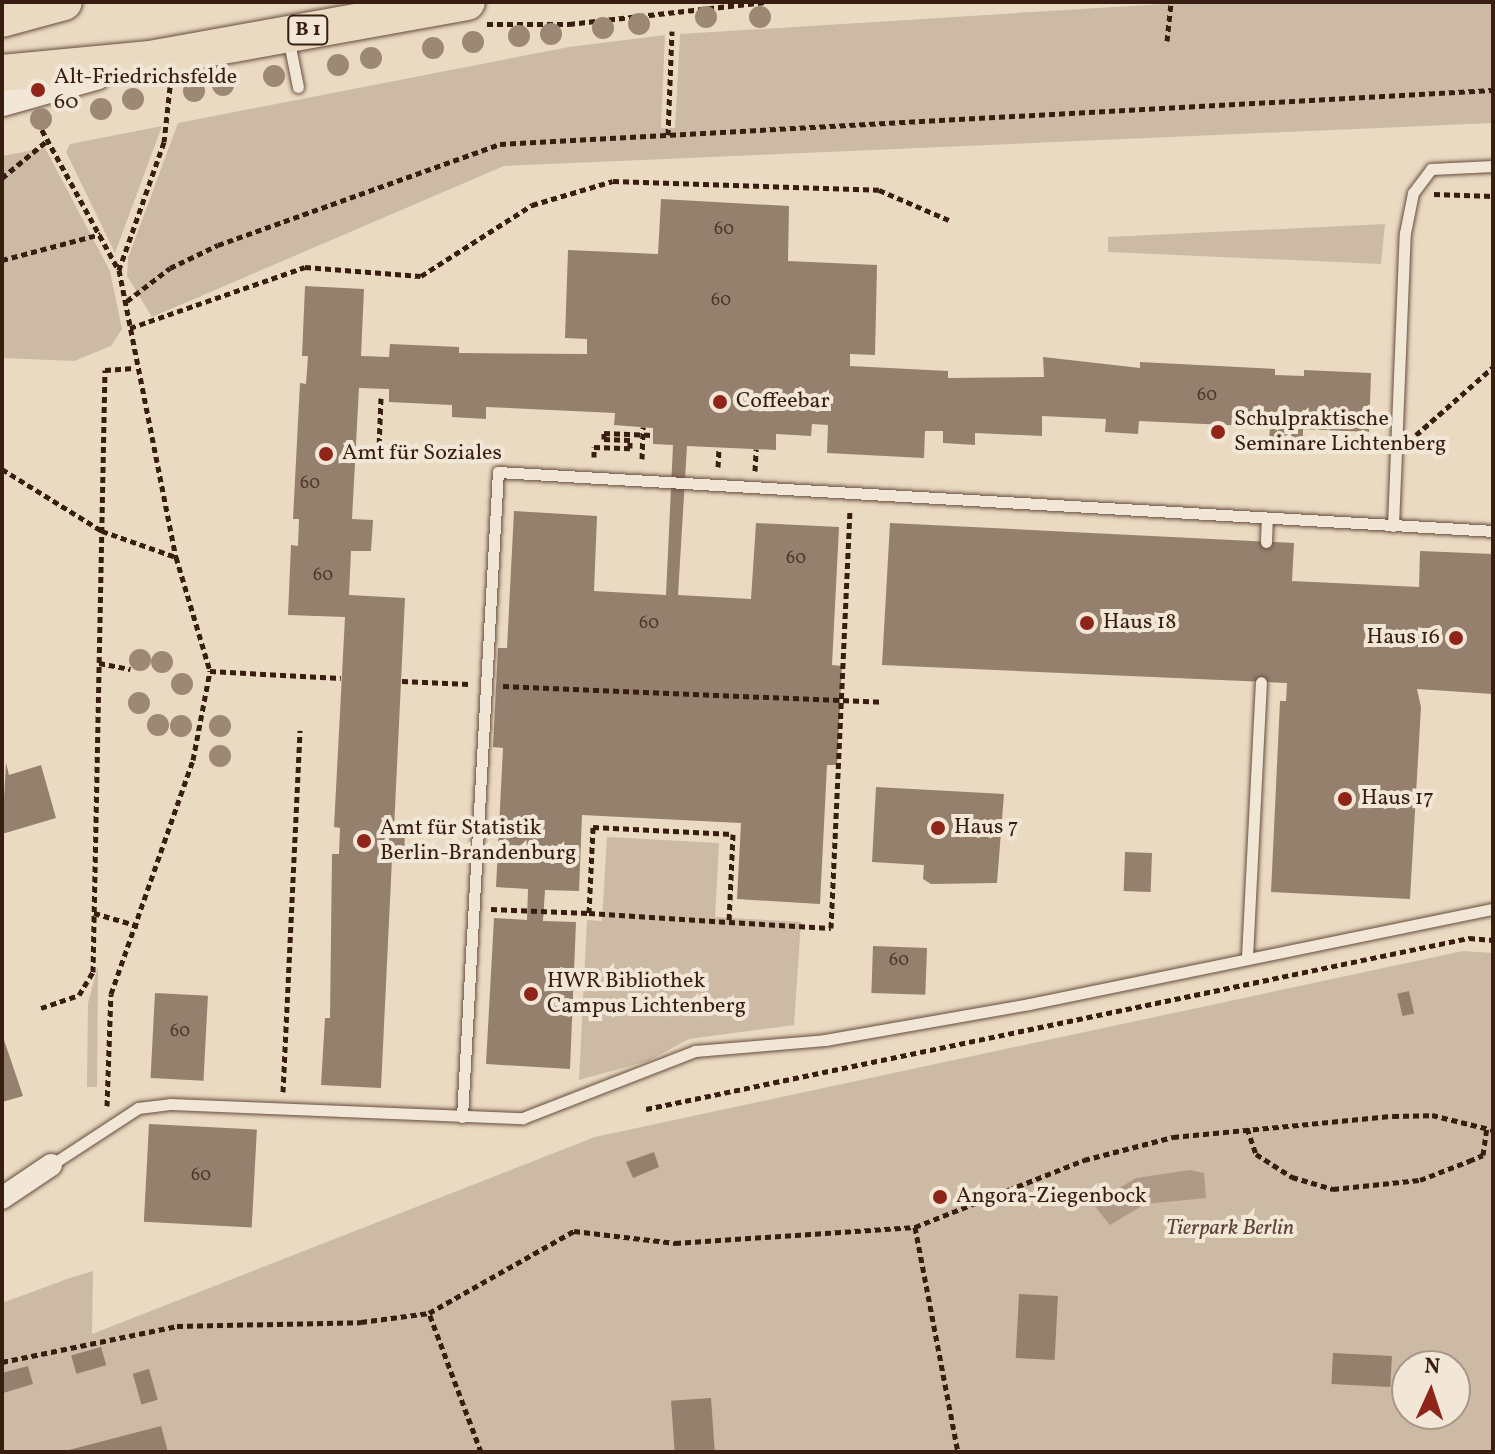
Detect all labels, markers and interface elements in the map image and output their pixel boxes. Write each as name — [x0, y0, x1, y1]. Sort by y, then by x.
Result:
road number: B 1 — [286, 14, 330, 46]
place label: Alt-Friedrichsfelde 60 — [54, 64, 237, 116]
marker: Alt-Friedrichsfelde 60 — [29, 81, 47, 99]
house number: 60 — [714, 219, 734, 241]
house number: 60 — [711, 290, 731, 312]
house number: 60 — [1197, 385, 1217, 407]
place label: Coffeebar — [736, 389, 830, 415]
marker: Coffeebar — [711, 393, 729, 411]
place label: Schulpraktische Seminare Lichtenberg — [1234, 406, 1446, 458]
marker: Schulpraktische Seminare Lichtenberg — [1209, 423, 1227, 441]
place label: Amt für Soziales — [342, 441, 502, 467]
marker: Amt für Soziales — [317, 445, 335, 463]
house number: 60 — [300, 473, 320, 495]
house number: 60 — [786, 548, 806, 570]
house number: 60 — [313, 565, 333, 587]
place label: Haus 18 — [1103, 610, 1176, 636]
house number: 60 — [639, 613, 659, 635]
marker: Haus 18 — [1078, 614, 1096, 632]
place label: Haus 16 — [1367, 625, 1440, 651]
marker: Haus 16 — [1447, 629, 1465, 647]
place label: Haus 17 — [1361, 786, 1434, 812]
marker: Haus 17 — [1336, 790, 1354, 808]
place label: Amt für Statistik Berlin-Brandenburg — [380, 815, 576, 866]
place label: Haus 7 — [954, 815, 1018, 841]
marker: Haus 7 — [929, 819, 947, 837]
marker: Amt für Statistik Berlin-Brandenburg — [355, 832, 373, 850]
house number: 60 — [889, 950, 909, 972]
place label: HWR Bibliothek Campus Lichtenberg — [547, 968, 746, 1020]
marker: HWR Bibliothek Campus Lichtenberg — [522, 985, 540, 1003]
house number: 60 — [170, 1021, 190, 1043]
house number: 60 — [191, 1165, 211, 1187]
place label: Angora-Ziegenbock — [956, 1184, 1147, 1210]
marker: Angora-Ziegenbock — [931, 1188, 949, 1206]
park label: Tierpark Berlin — [1166, 1216, 1294, 1242]
north arrow — [1391, 1350, 1471, 1430]
text: N — [1423, 1352, 1441, 1383]

